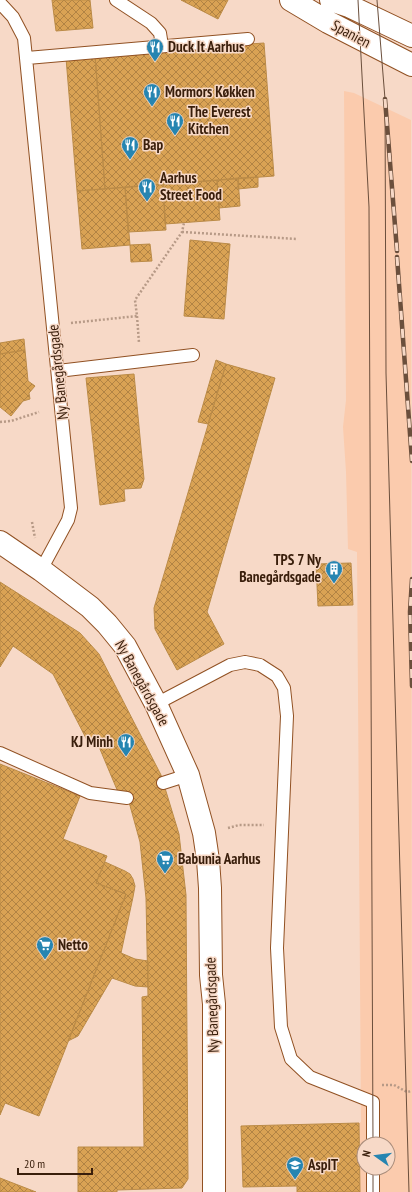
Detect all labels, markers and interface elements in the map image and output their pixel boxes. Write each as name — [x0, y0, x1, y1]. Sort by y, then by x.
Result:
street label: Spanien — [328, 15, 374, 52]
restaurant icon: Duck It Aarhus — [145, 37, 165, 62]
place label: Duck It Aarhus — [168, 37, 244, 56]
restaurant icon: Mormors Køkken — [142, 82, 162, 107]
place label: Mormors Køkken — [165, 82, 255, 101]
place label: The Everest Kitchen — [188, 102, 251, 138]
restaurant icon: The Everest Kitchen — [165, 111, 185, 136]
restaurant icon: Bap — [120, 135, 140, 160]
place label: Bap — [143, 135, 164, 154]
place label: Aarhus Street Food — [159, 168, 222, 204]
restaurant icon: Aarhus Street Food — [137, 177, 157, 202]
street label: Ny Banegårdsgade — [43, 324, 72, 421]
place label: TPS 7 Ny Banegårdsgade — [239, 550, 322, 586]
building icon: TPS 7 Ny Banegårdsgade — [324, 559, 344, 584]
street label: Ny Banegårdsgade — [111, 636, 174, 729]
place label: KJ Minh — [71, 732, 113, 751]
restaurant icon: KJ Minh — [116, 732, 136, 757]
supermarket icon: Babunia Aarhus — [155, 849, 175, 874]
place label: Babunia Aarhus — [178, 849, 261, 868]
supermarket icon: Netto — [35, 935, 55, 960]
place label: Netto — [58, 935, 88, 954]
street label: Ny Banegårdsgade — [200, 957, 223, 1053]
north arrow — [356, 1136, 396, 1176]
text: N — [359, 1149, 374, 1158]
scale bar — [18, 1150, 92, 1176]
school or university icon: AspIT — [285, 1155, 305, 1180]
place label: AspIT — [307, 1155, 338, 1174]
text: 20 m — [24, 1156, 45, 1171]

